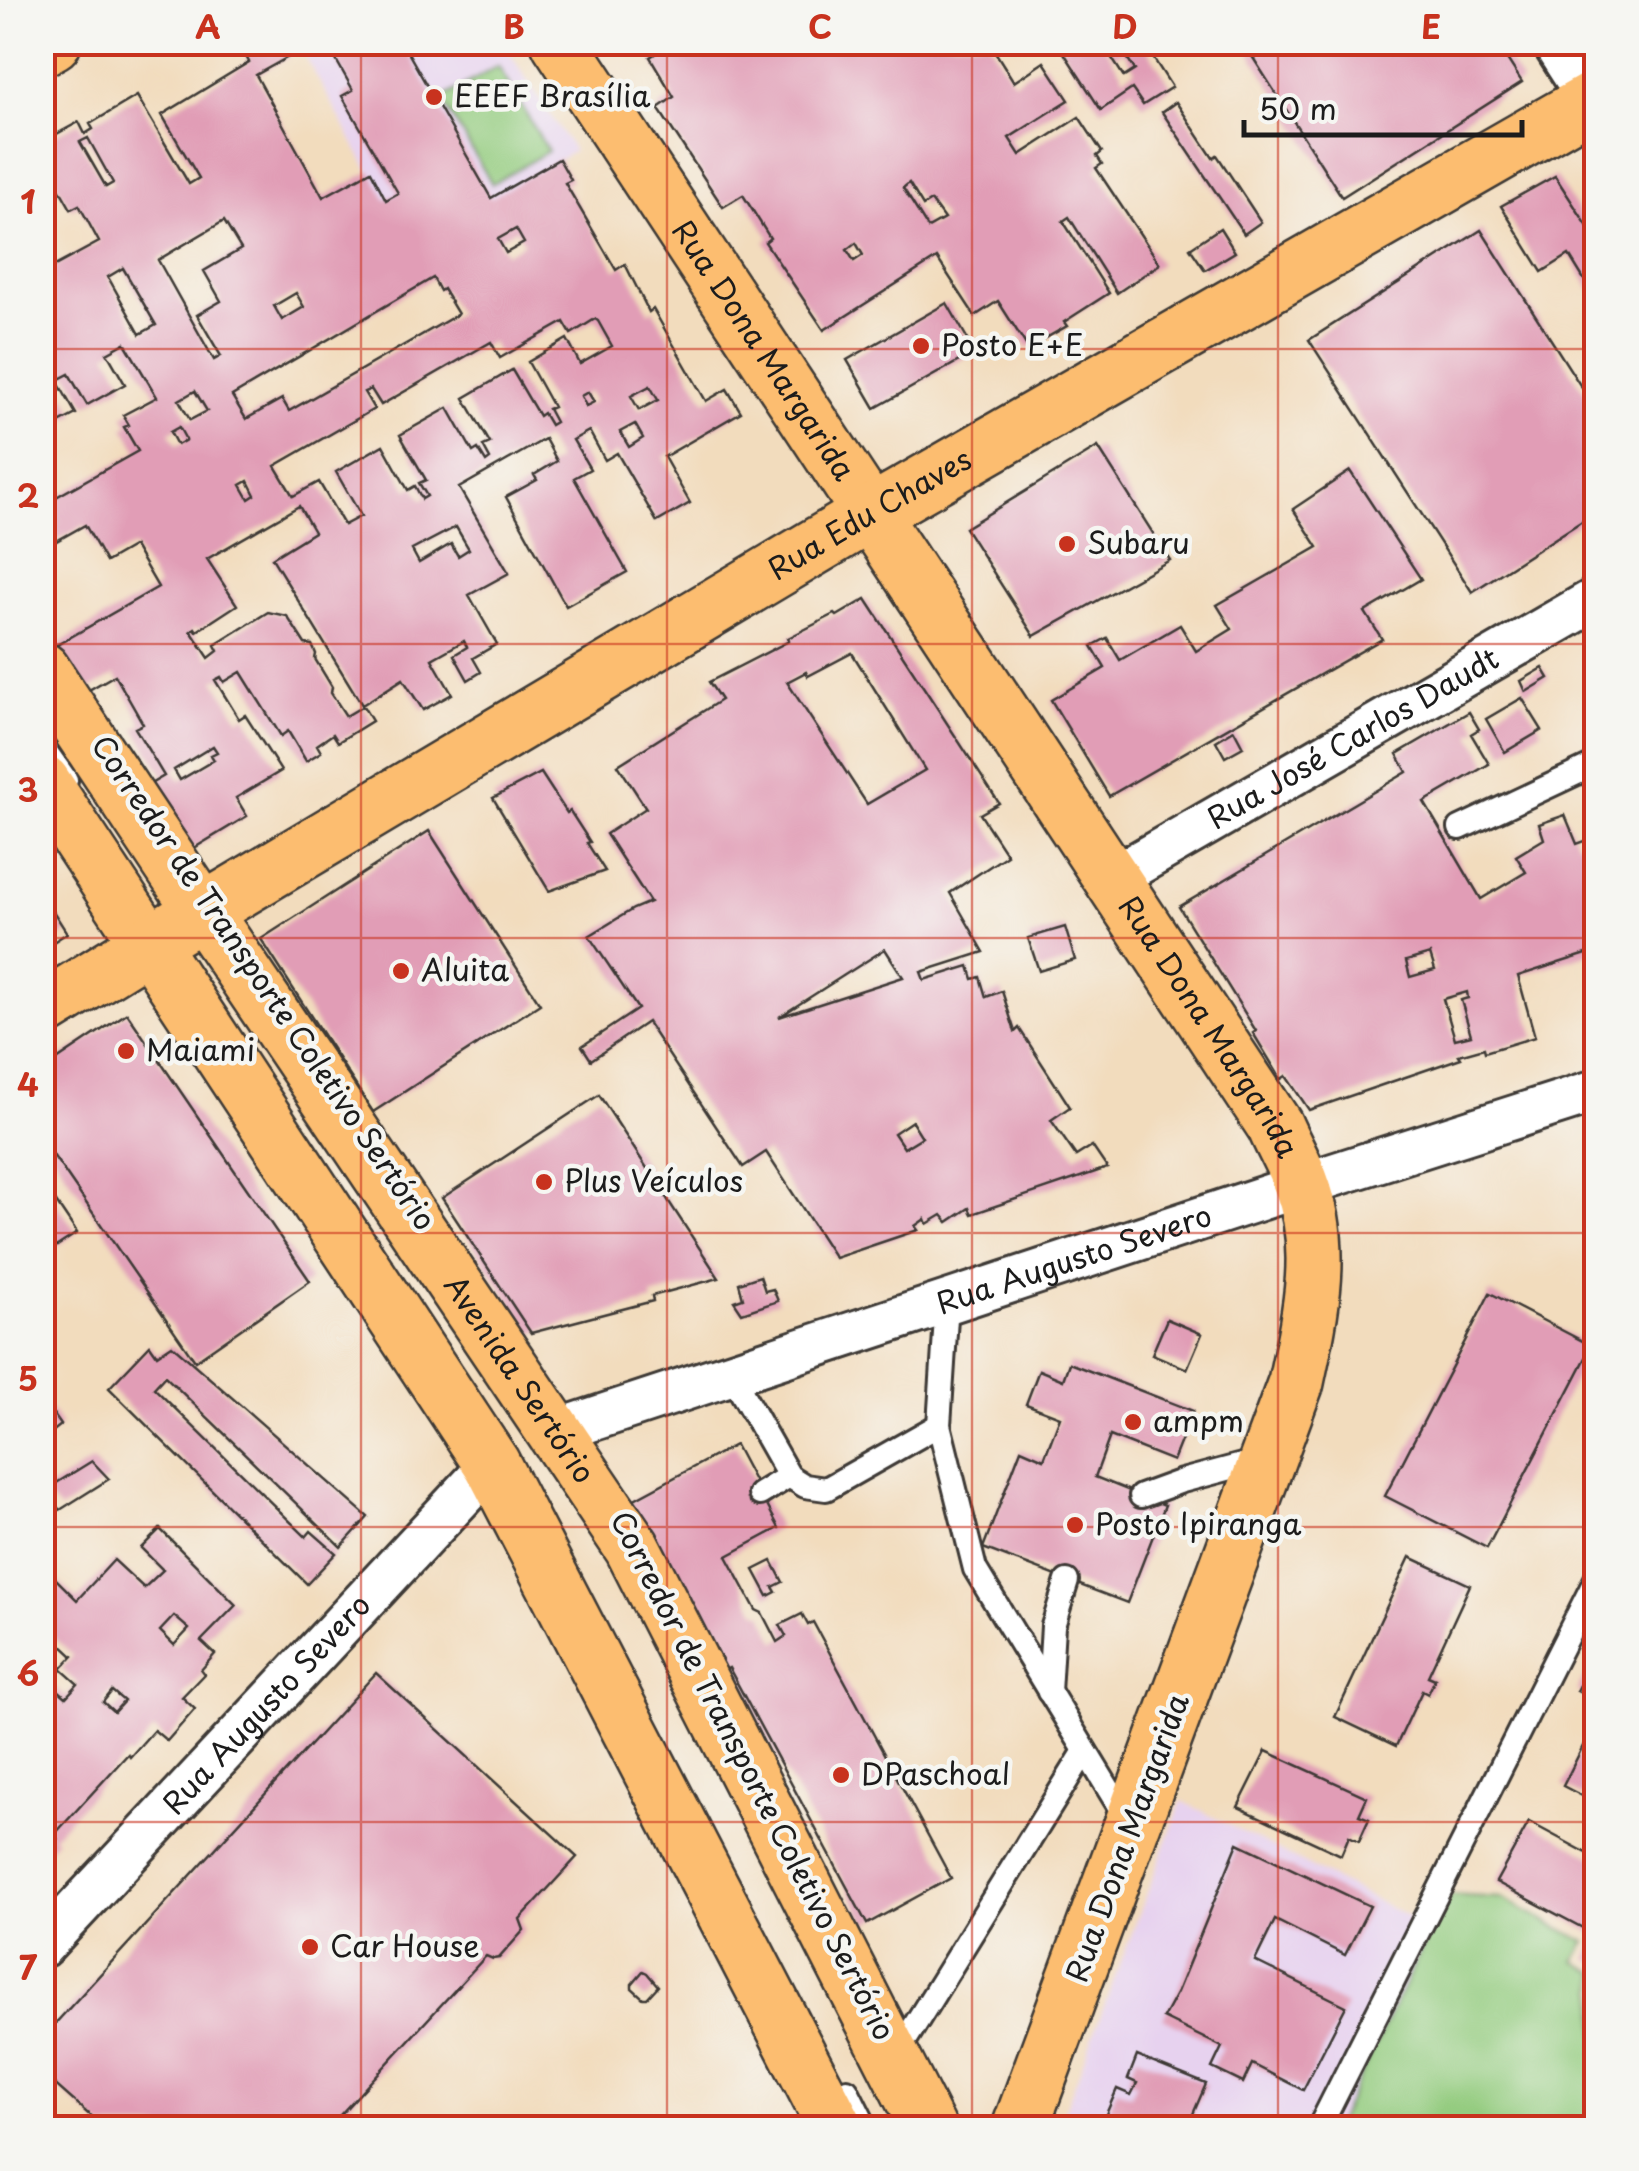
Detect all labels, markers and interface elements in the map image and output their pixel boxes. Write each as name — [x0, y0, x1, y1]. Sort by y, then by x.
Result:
text: A — [195, 2, 221, 50]
text: B — [503, 2, 525, 50]
text: C — [808, 2, 832, 50]
text: D — [1112, 2, 1138, 50]
text: E — [1421, 2, 1441, 50]
place label: EEEF Brasília — [454, 72, 651, 117]
scale bar — [1244, 75, 1522, 137]
text: 50 m — [1259, 85, 1337, 130]
marker: EEEF Brasília — [423, 86, 445, 108]
text: 1 — [20, 177, 36, 225]
street label: Rua Dona Margarida — [662, 210, 868, 489]
place label: Posto E+E — [941, 321, 1083, 366]
marker: Posto E+E — [910, 335, 932, 357]
street label: Rua Edu Chaves — [759, 435, 979, 590]
text: 2 — [17, 471, 39, 519]
place label: Subaru — [1087, 519, 1190, 564]
marker: Subaru — [1056, 533, 1078, 555]
street label: Rua José Carlos Daudt — [1198, 635, 1506, 839]
street label: Corredor de Transporte Coletivo Sertório — [82, 725, 448, 1238]
text: 3 — [18, 765, 38, 813]
street label: Rua Dona Margarida — [1109, 886, 1312, 1165]
place label: Aluita — [421, 946, 509, 991]
marker: Aluita — [390, 960, 412, 982]
place label: Maiami — [146, 1026, 255, 1071]
marker: Maiami — [115, 1040, 137, 1062]
text: 4 — [17, 1060, 39, 1108]
place label: Plus Veículos — [564, 1157, 743, 1202]
marker: Plus Veículos — [533, 1171, 555, 1193]
street label: Rua Augusto Severo — [930, 1191, 1217, 1324]
street label: Avenida Sertório — [434, 1265, 608, 1491]
text: 5 — [18, 1354, 38, 1402]
place label: ampm — [1153, 1397, 1244, 1442]
marker: ampm — [1122, 1411, 1144, 1433]
place label: Posto Ipiranga — [1095, 1500, 1301, 1545]
street label: Corredor de Transporte Coletivo Sertório — [601, 1502, 908, 2047]
marker: Posto Ipiranga — [1064, 1514, 1086, 1536]
street label: Rua Augusto Severo — [151, 1583, 380, 1823]
text: 6 — [17, 1649, 39, 1697]
street label: Rua Dona Margarida — [1053, 1687, 1199, 1988]
place label: DPaschoal — [861, 1750, 1010, 1795]
marker: DPaschoal — [830, 1764, 852, 1786]
place label: Car House — [330, 1922, 480, 1967]
marker: Car House — [299, 1936, 321, 1958]
text: 7 — [19, 1943, 38, 1991]

